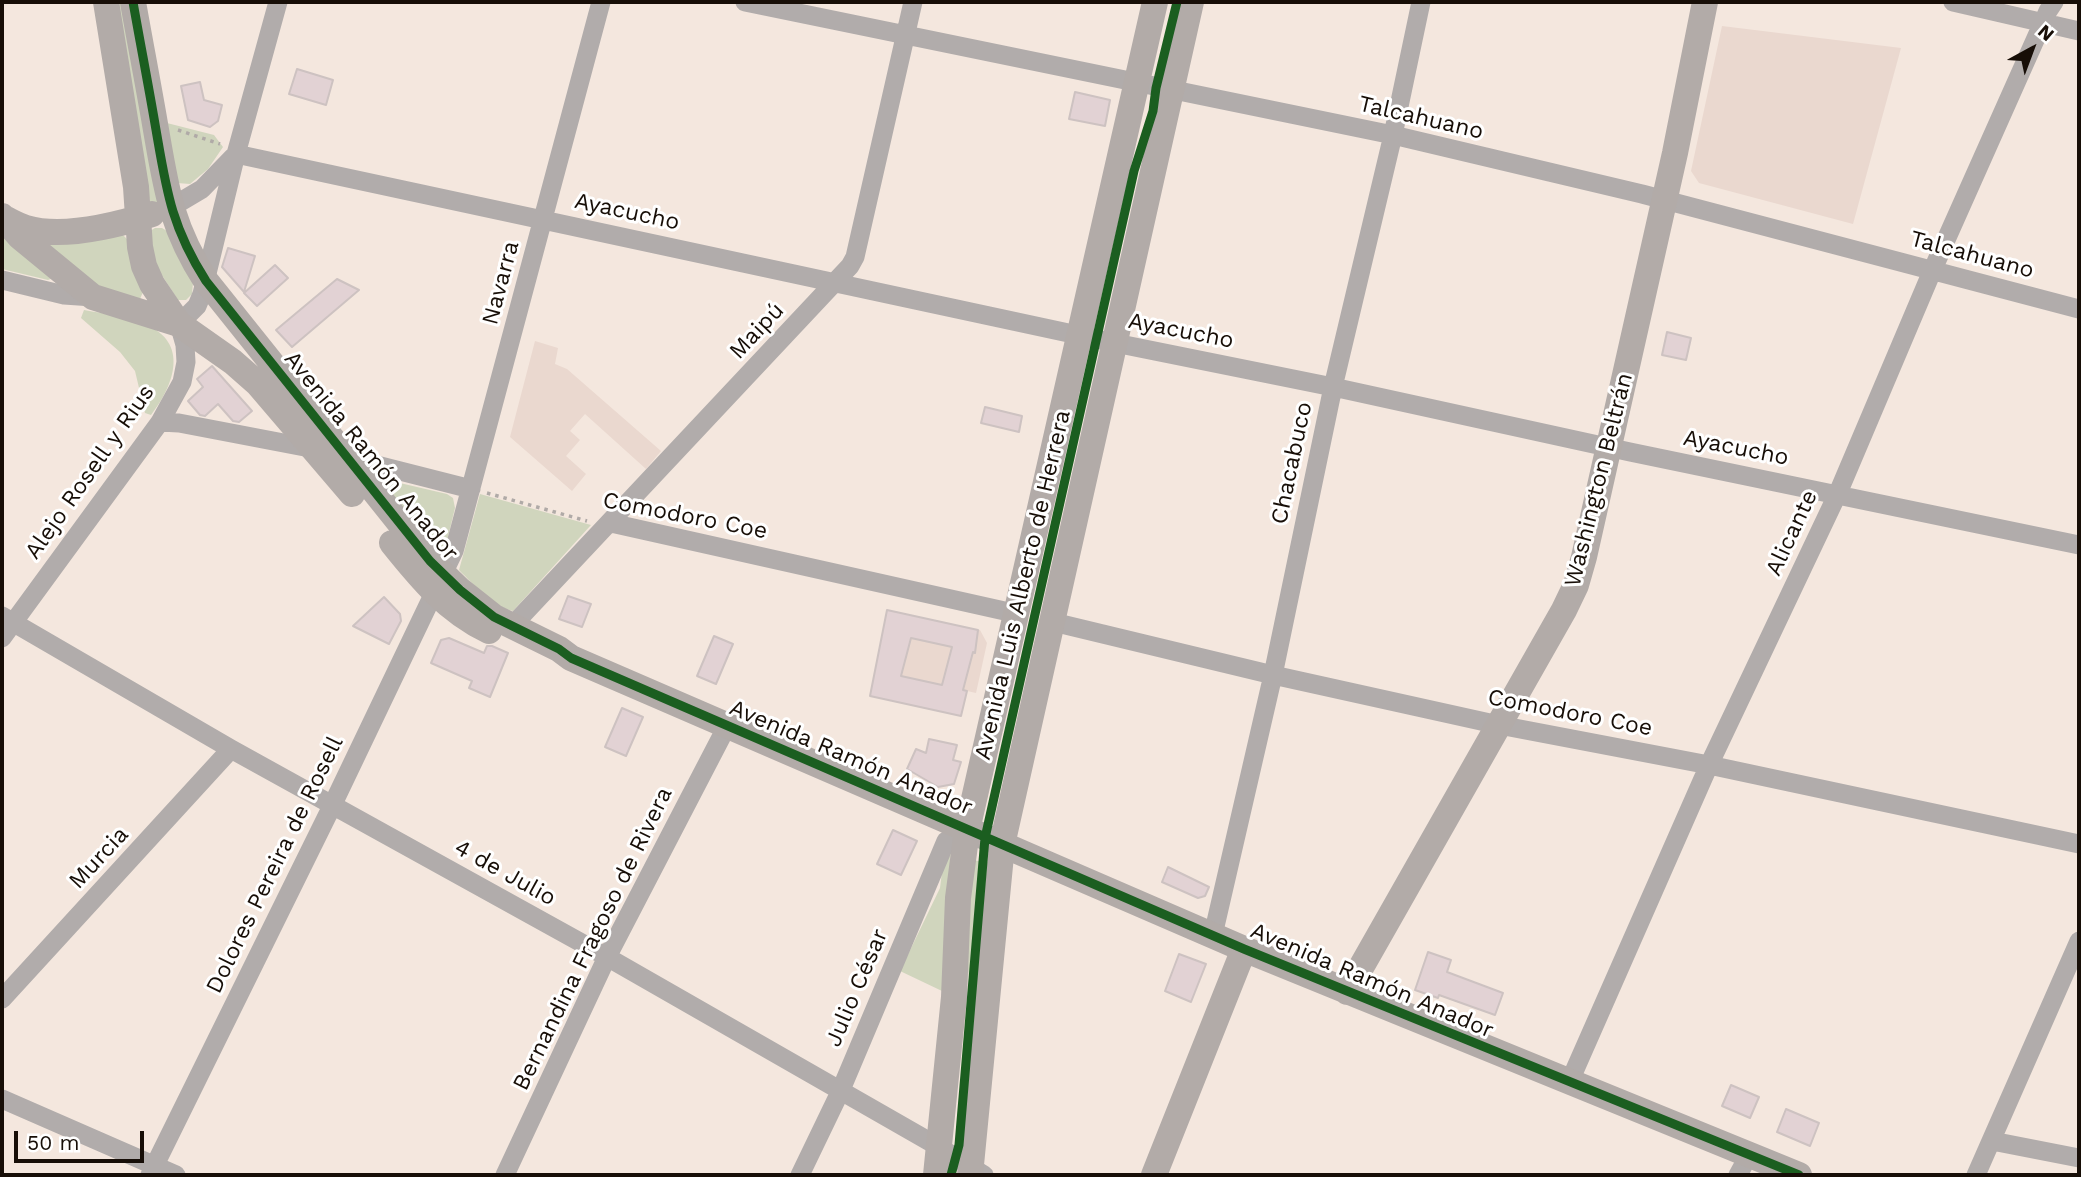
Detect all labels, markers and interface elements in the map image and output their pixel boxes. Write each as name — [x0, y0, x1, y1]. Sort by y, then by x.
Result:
north arrow — [1997, 14, 2067, 84]
text: N — [2033, 19, 2059, 46]
street label: Talcahuano — [1356, 90, 1486, 146]
street label: Ayacucho — [572, 187, 682, 237]
street label: Talcahuano — [1907, 225, 2037, 285]
street label: Navarra — [477, 238, 525, 328]
street label: Maipú — [724, 297, 790, 365]
street label: Ayacucho — [1126, 307, 1236, 355]
street label: Avenida Ramón Anador — [278, 346, 464, 566]
street label: Washington Beltrán — [1559, 370, 1639, 590]
street label: Alejo Rosell y Rius — [19, 379, 161, 565]
street label: Chacabuco — [1266, 399, 1318, 527]
street label: Avenida Luis Alberto de Herrera — [969, 407, 1077, 763]
street label: Ayacucho — [1681, 424, 1791, 472]
street label: Alicante — [1760, 486, 1824, 580]
street label: Comodoro Coe — [600, 487, 770, 545]
street label: Comodoro Coe — [1485, 684, 1655, 742]
street label: Avenida Ramón Anador — [725, 694, 977, 822]
street label: Dolores Pereira de Rosell — [201, 732, 349, 998]
street label: Bernandina Fragoso de Rivera — [507, 783, 679, 1095]
street label: Murcia — [63, 821, 135, 895]
street label: 4 de Julio — [450, 834, 560, 912]
street label: Avenida Ramón Anador — [1246, 917, 1498, 1045]
street label: Julio César — [820, 925, 894, 1051]
scale bar — [18, 1118, 147, 1162]
text: 50 m — [27, 1130, 79, 1155]

